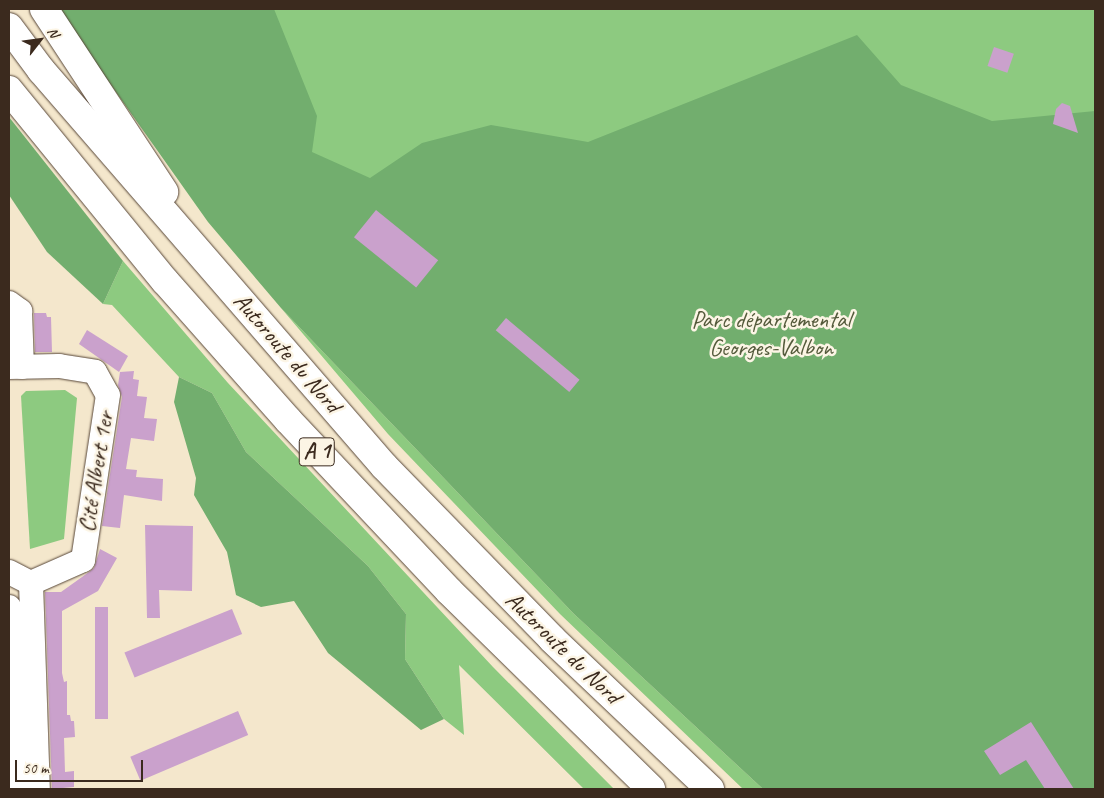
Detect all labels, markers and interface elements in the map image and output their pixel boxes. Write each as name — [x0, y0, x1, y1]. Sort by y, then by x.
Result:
north arrow — [15, 15, 65, 65]
text: N — [44, 24, 63, 40]
street label: Autoroute du Nord — [227, 287, 347, 419]
park label: Parc départemental Georges-Valbon — [691, 306, 851, 362]
street label: Cité Albert 1er — [72, 410, 120, 534]
road number: A 1 — [298, 432, 336, 472]
street label: Autoroute du Nord — [499, 586, 627, 710]
scale bar — [18, 750, 145, 782]
text: 50 m — [23, 759, 49, 778]

